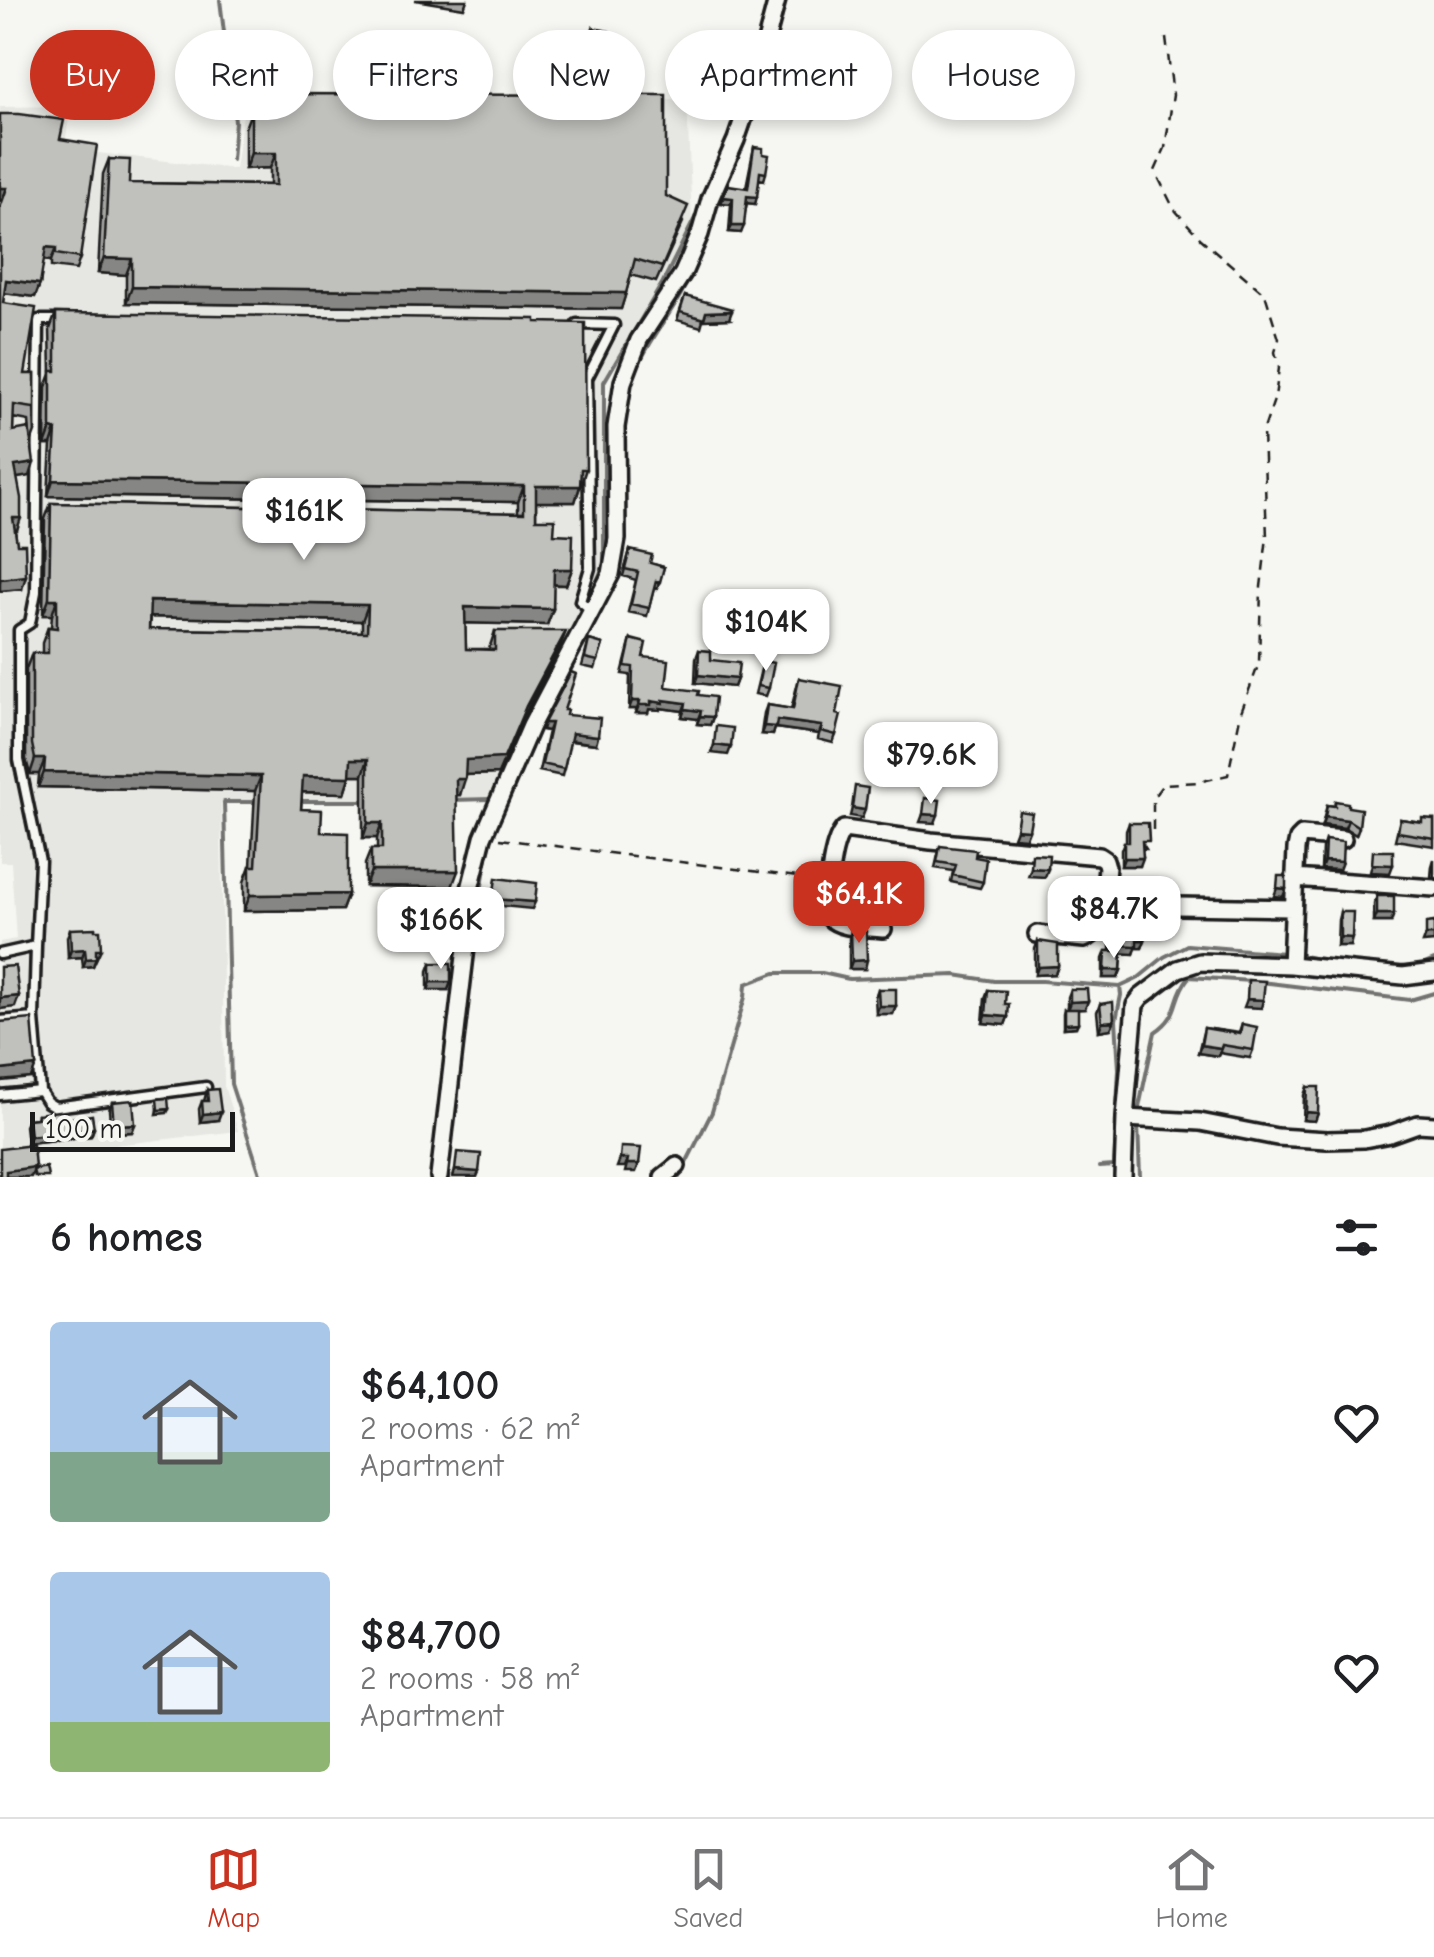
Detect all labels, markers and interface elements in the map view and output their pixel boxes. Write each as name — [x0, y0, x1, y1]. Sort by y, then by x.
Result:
chip: Buy — [30, 30, 155, 120]
chip: Rent — [175, 30, 313, 120]
chip: Filters — [333, 30, 493, 120]
chip: New — [513, 30, 645, 120]
chip: Apartment — [665, 30, 892, 120]
chip: House — [912, 30, 1075, 120]
pin: $161K — [234, 478, 374, 563]
text: $161K — [264, 492, 344, 529]
pin: $104K — [696, 589, 836, 674]
text: $104K — [724, 603, 808, 640]
pin: $79.6K — [850, 722, 1012, 807]
text: $79.6K — [886, 736, 976, 773]
pin: $64.1K — [778, 861, 940, 946]
text: $64.1K — [815, 875, 903, 912]
pin: $84.7K — [1033, 876, 1195, 961]
pin: $166K — [371, 887, 511, 972]
text: $84.7K — [1070, 890, 1158, 927]
text: $166K — [399, 901, 483, 938]
scale bar — [30, 1107, 235, 1152]
text: 100 m — [45, 1113, 123, 1145]
icon: filters — [1329, 1210, 1384, 1265]
text: 6 homes — [50, 1213, 203, 1262]
text: $64,100 — [360, 1361, 500, 1410]
icon: home — [130, 1362, 250, 1482]
icon: heart — [1329, 1395, 1384, 1450]
text: 2 rooms · 62 m² — [360, 1410, 579, 1447]
text: Apartment — [360, 1447, 503, 1484]
text: $84,700 — [360, 1611, 501, 1660]
icon: home — [130, 1612, 250, 1732]
icon: heart — [1329, 1645, 1384, 1700]
text: 2 rooms · 58 m² — [360, 1660, 579, 1697]
text: Apartment — [360, 1697, 503, 1734]
tab: Map — [206, 1842, 261, 1934]
tab: Saved — [673, 1842, 743, 1934]
tab: Home — [1156, 1842, 1228, 1934]

